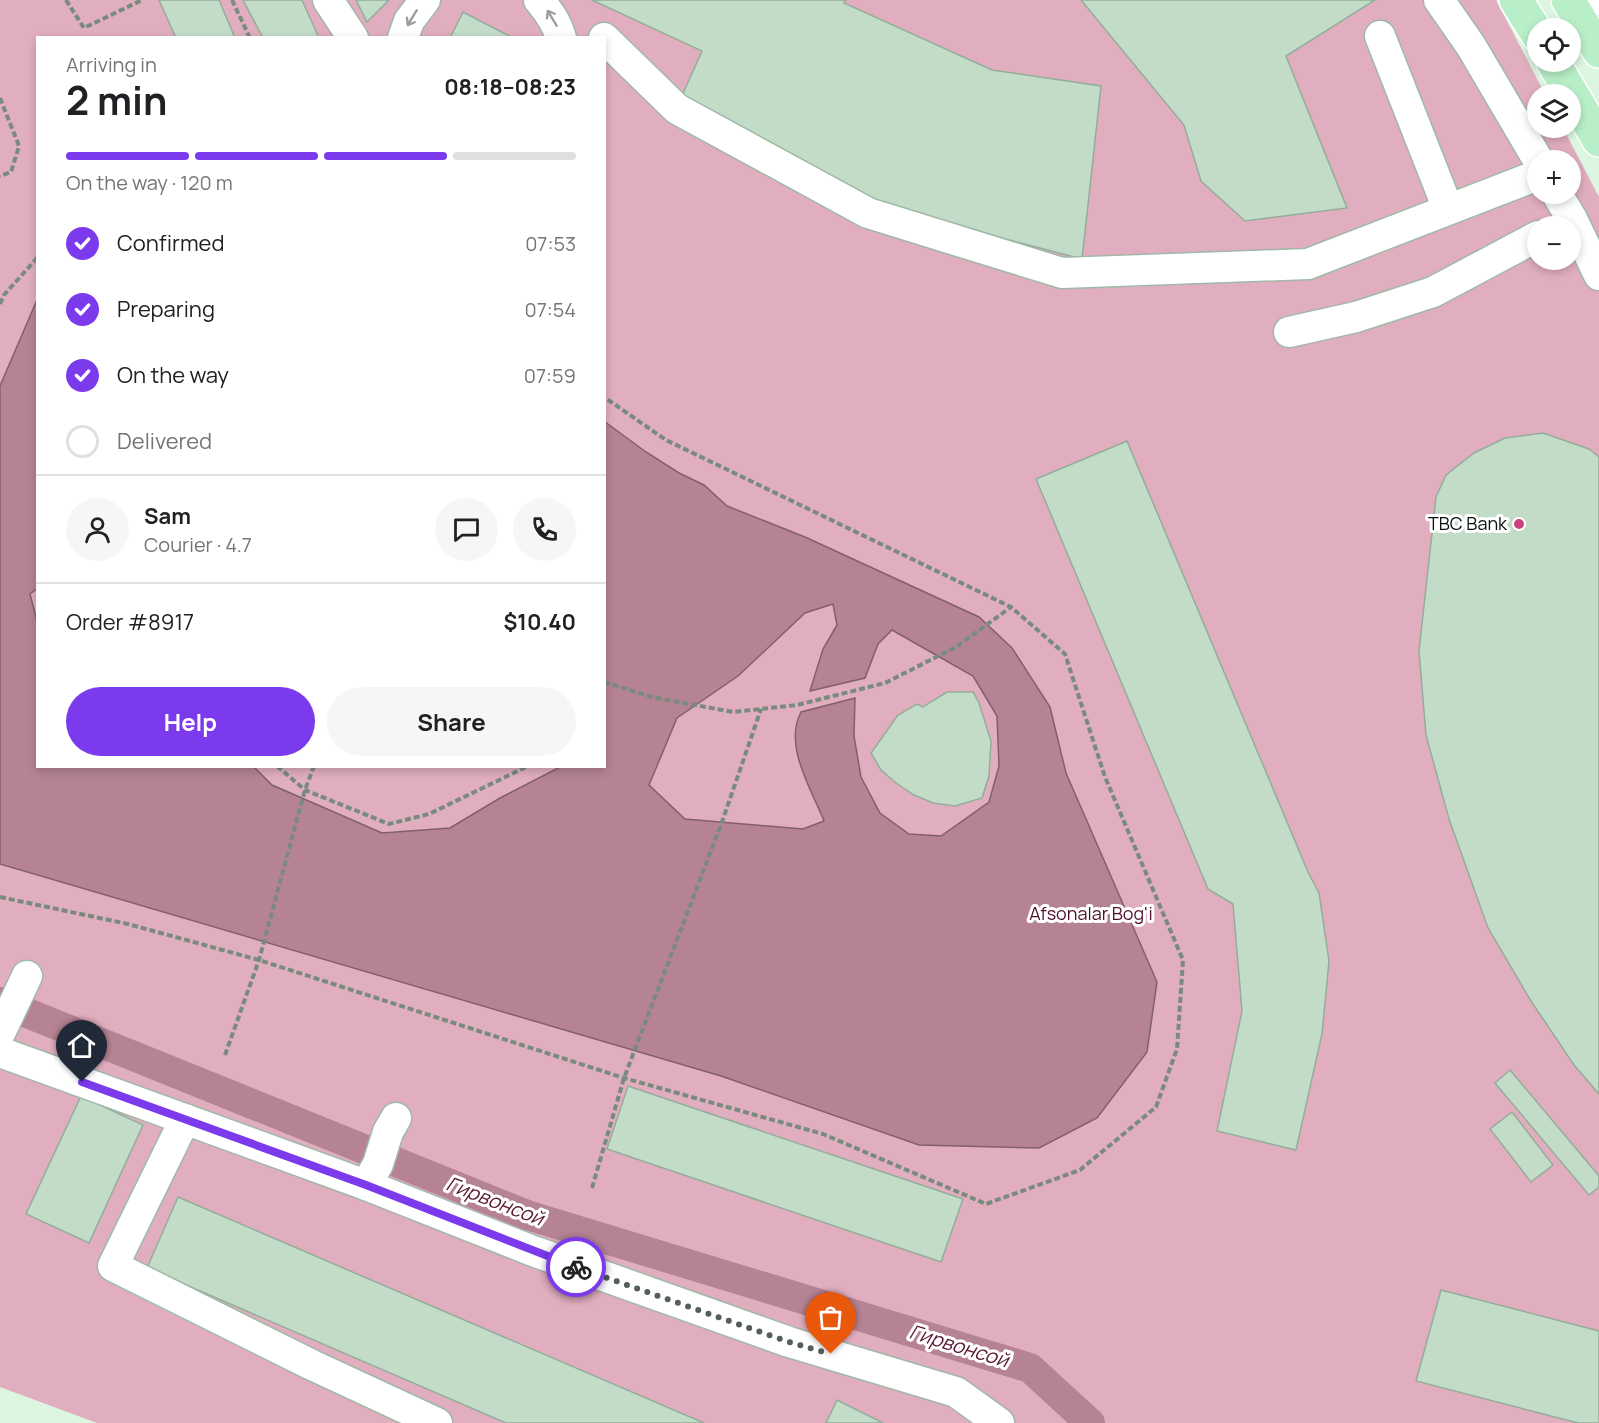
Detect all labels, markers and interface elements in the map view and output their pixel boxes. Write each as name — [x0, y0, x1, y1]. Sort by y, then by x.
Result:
one-way arrow — [406, 9, 418, 26]
one-way arrow — [546, 10, 558, 27]
map controls — [1527, 18, 1581, 270]
button: locate — [1527, 18, 1581, 72]
text: Arriving in — [66, 51, 157, 78]
text: 08:18–08:23 — [444, 72, 576, 102]
text: 2 min — [66, 73, 167, 127]
button: layers — [1527, 84, 1581, 138]
button: + — [1527, 150, 1581, 204]
text: On the way · 120 m — [66, 169, 233, 196]
button: − — [1527, 216, 1581, 270]
icon: check — [66, 227, 99, 260]
text: Confirmed — [117, 228, 225, 258]
text: 07:53 — [525, 230, 576, 257]
icon: check — [66, 293, 99, 326]
text: Preparing — [117, 294, 215, 324]
text: 07:54 — [524, 296, 576, 323]
icon: check — [66, 359, 99, 392]
text: On the way — [117, 360, 229, 390]
text: 07:59 — [524, 362, 576, 389]
text: Delivered — [117, 426, 212, 456]
button: person — [66, 498, 129, 561]
button: chat — [435, 498, 498, 561]
button: phone — [513, 498, 576, 561]
text: Sam — [144, 501, 191, 531]
place label: TBC Bank — [1428, 511, 1508, 535]
marker: TBC Bank — [1512, 517, 1526, 531]
text: Courier · 4.7 — [144, 531, 252, 558]
text: Order #8917 — [66, 607, 194, 637]
text: $10.40 — [504, 607, 576, 637]
button: Help — [66, 687, 315, 756]
button: Share — [327, 687, 576, 756]
park label: Afsonalar Bog'i — [1029, 901, 1153, 925]
pin — [56, 1020, 107, 1082]
icon: home — [65, 1029, 98, 1062]
water label: Гирвонсой — [443, 1170, 549, 1232]
courier — [546, 1237, 606, 1297]
icon: bike — [560, 1251, 593, 1284]
pin — [805, 1292, 856, 1354]
icon: bag — [814, 1301, 847, 1334]
water label: Гирвонсой — [906, 1318, 1013, 1374]

